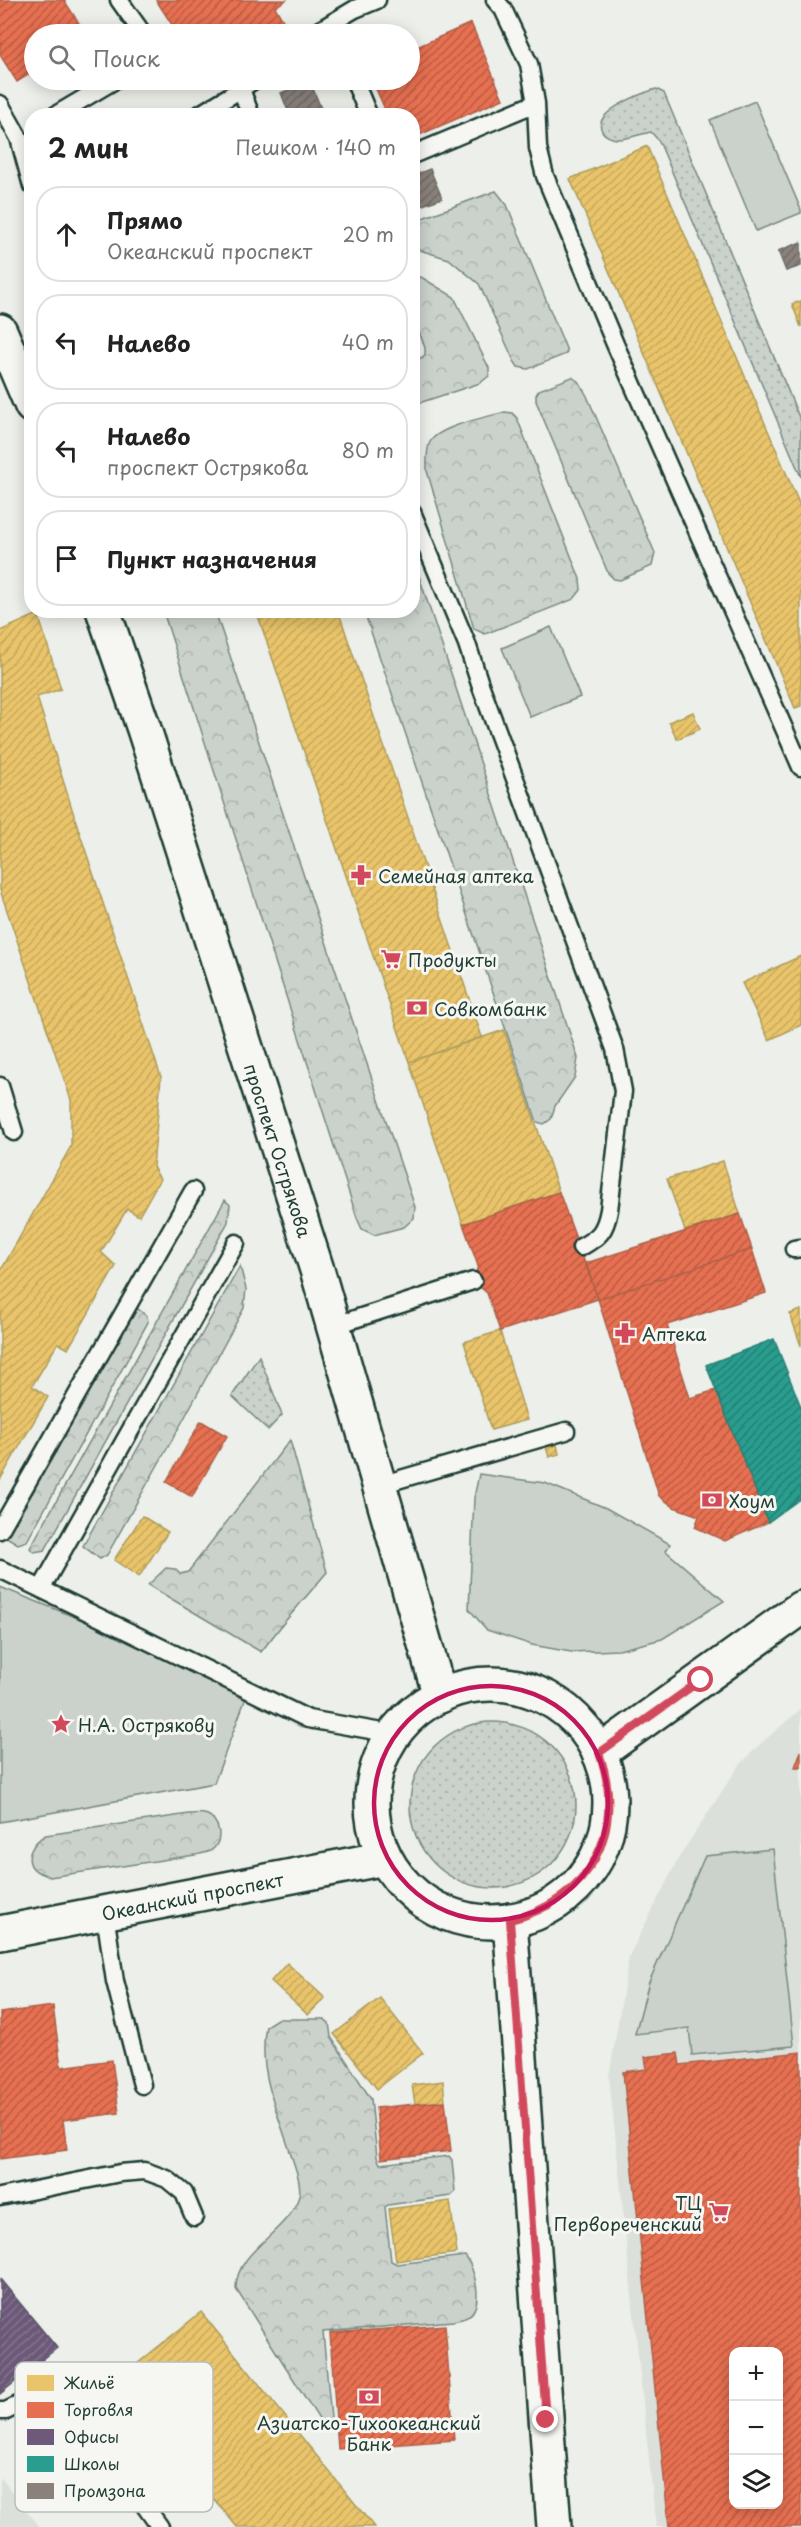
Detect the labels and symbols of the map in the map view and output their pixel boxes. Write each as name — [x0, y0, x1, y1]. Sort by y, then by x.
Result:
place label: Семейная аптека — [378, 862, 535, 889]
pharmacy icon: Семейная аптека — [349, 863, 373, 887]
place label: Продукты — [408, 946, 497, 973]
supermarket icon: Продукты — [379, 947, 403, 971]
place label: Совкомбанк — [434, 995, 547, 1022]
bank icon: Совкомбанк — [405, 996, 429, 1020]
street label: проспект Острякова — [238, 1060, 319, 1241]
place label: Аптека — [642, 1320, 707, 1347]
pharmacy icon: Аптека — [613, 1321, 637, 1345]
place label: Хоум — [729, 1487, 775, 1514]
bank icon: Хоум — [700, 1488, 724, 1512]
route start — [687, 1666, 713, 1692]
place label: Н.А. Острякову — [78, 1711, 215, 1738]
place icon: Н.А. Острякову — [49, 1712, 73, 1736]
street label: Океанский проспект — [99, 1865, 286, 1926]
place label: ТЦ Первореченский — [554, 2189, 702, 2237]
supermarket icon: ТЦ Первореченский — [707, 2200, 731, 2224]
legend — [15, 2362, 213, 2512]
text: Жильё — [63, 2370, 114, 2394]
bank icon: Азиатско-Тихоокеанский Банк — [357, 2385, 381, 2409]
text: Торговля — [64, 2397, 133, 2421]
route end — [532, 2406, 558, 2432]
place label: Азиатско-Тихоокеанский Банк — [257, 2409, 481, 2457]
text: Офисы — [64, 2424, 119, 2448]
text: Школы — [64, 2451, 120, 2475]
text: Промзона — [64, 2478, 145, 2502]

